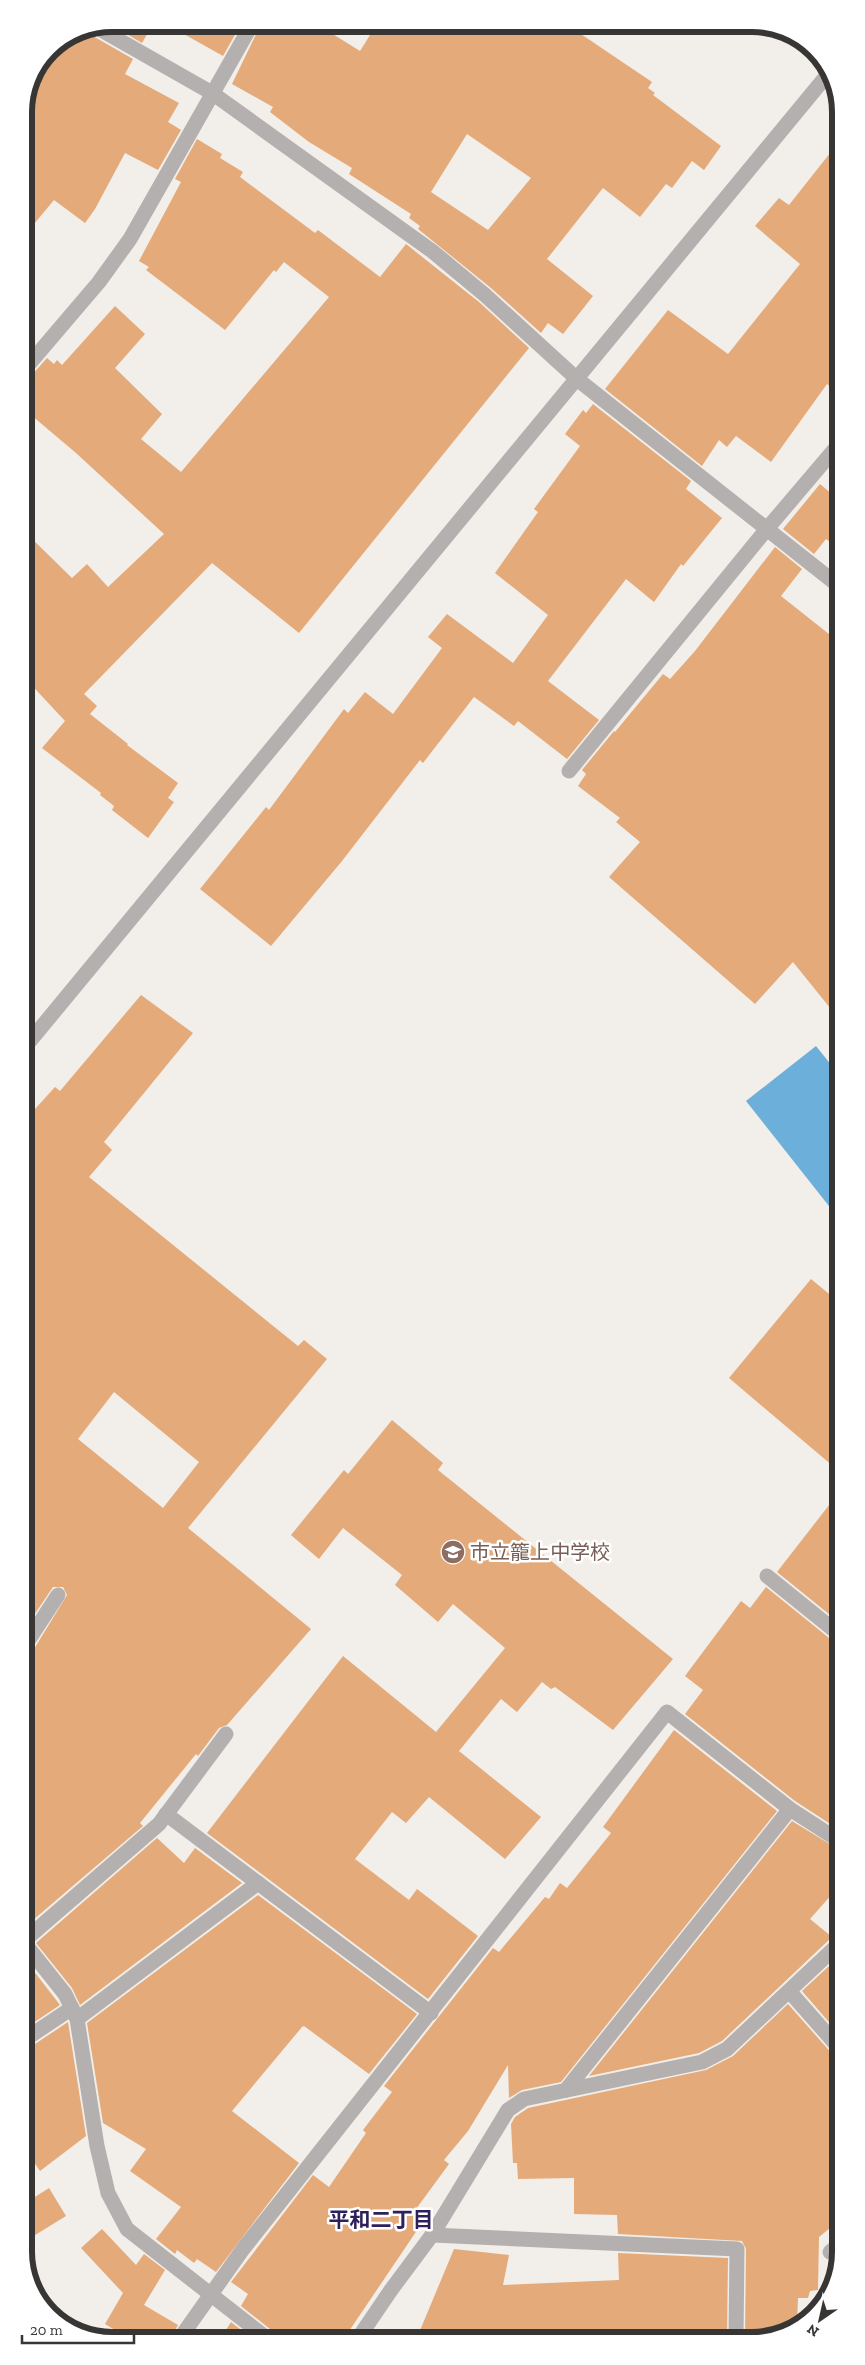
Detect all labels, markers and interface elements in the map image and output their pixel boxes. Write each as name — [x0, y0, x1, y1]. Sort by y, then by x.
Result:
school or university icon: 市立籠上中学校 — [440, 1539, 466, 1565]
place label: 市立籠上中学校 — [470, 1540, 610, 1564]
district label: 平和二丁目 — [329, 2207, 434, 2232]
north arrow — [795, 2295, 845, 2345]
scale bar — [22, 2312, 135, 2344]
text: N — [804, 2320, 822, 2340]
text: 20 m — [30, 2321, 63, 2339]

